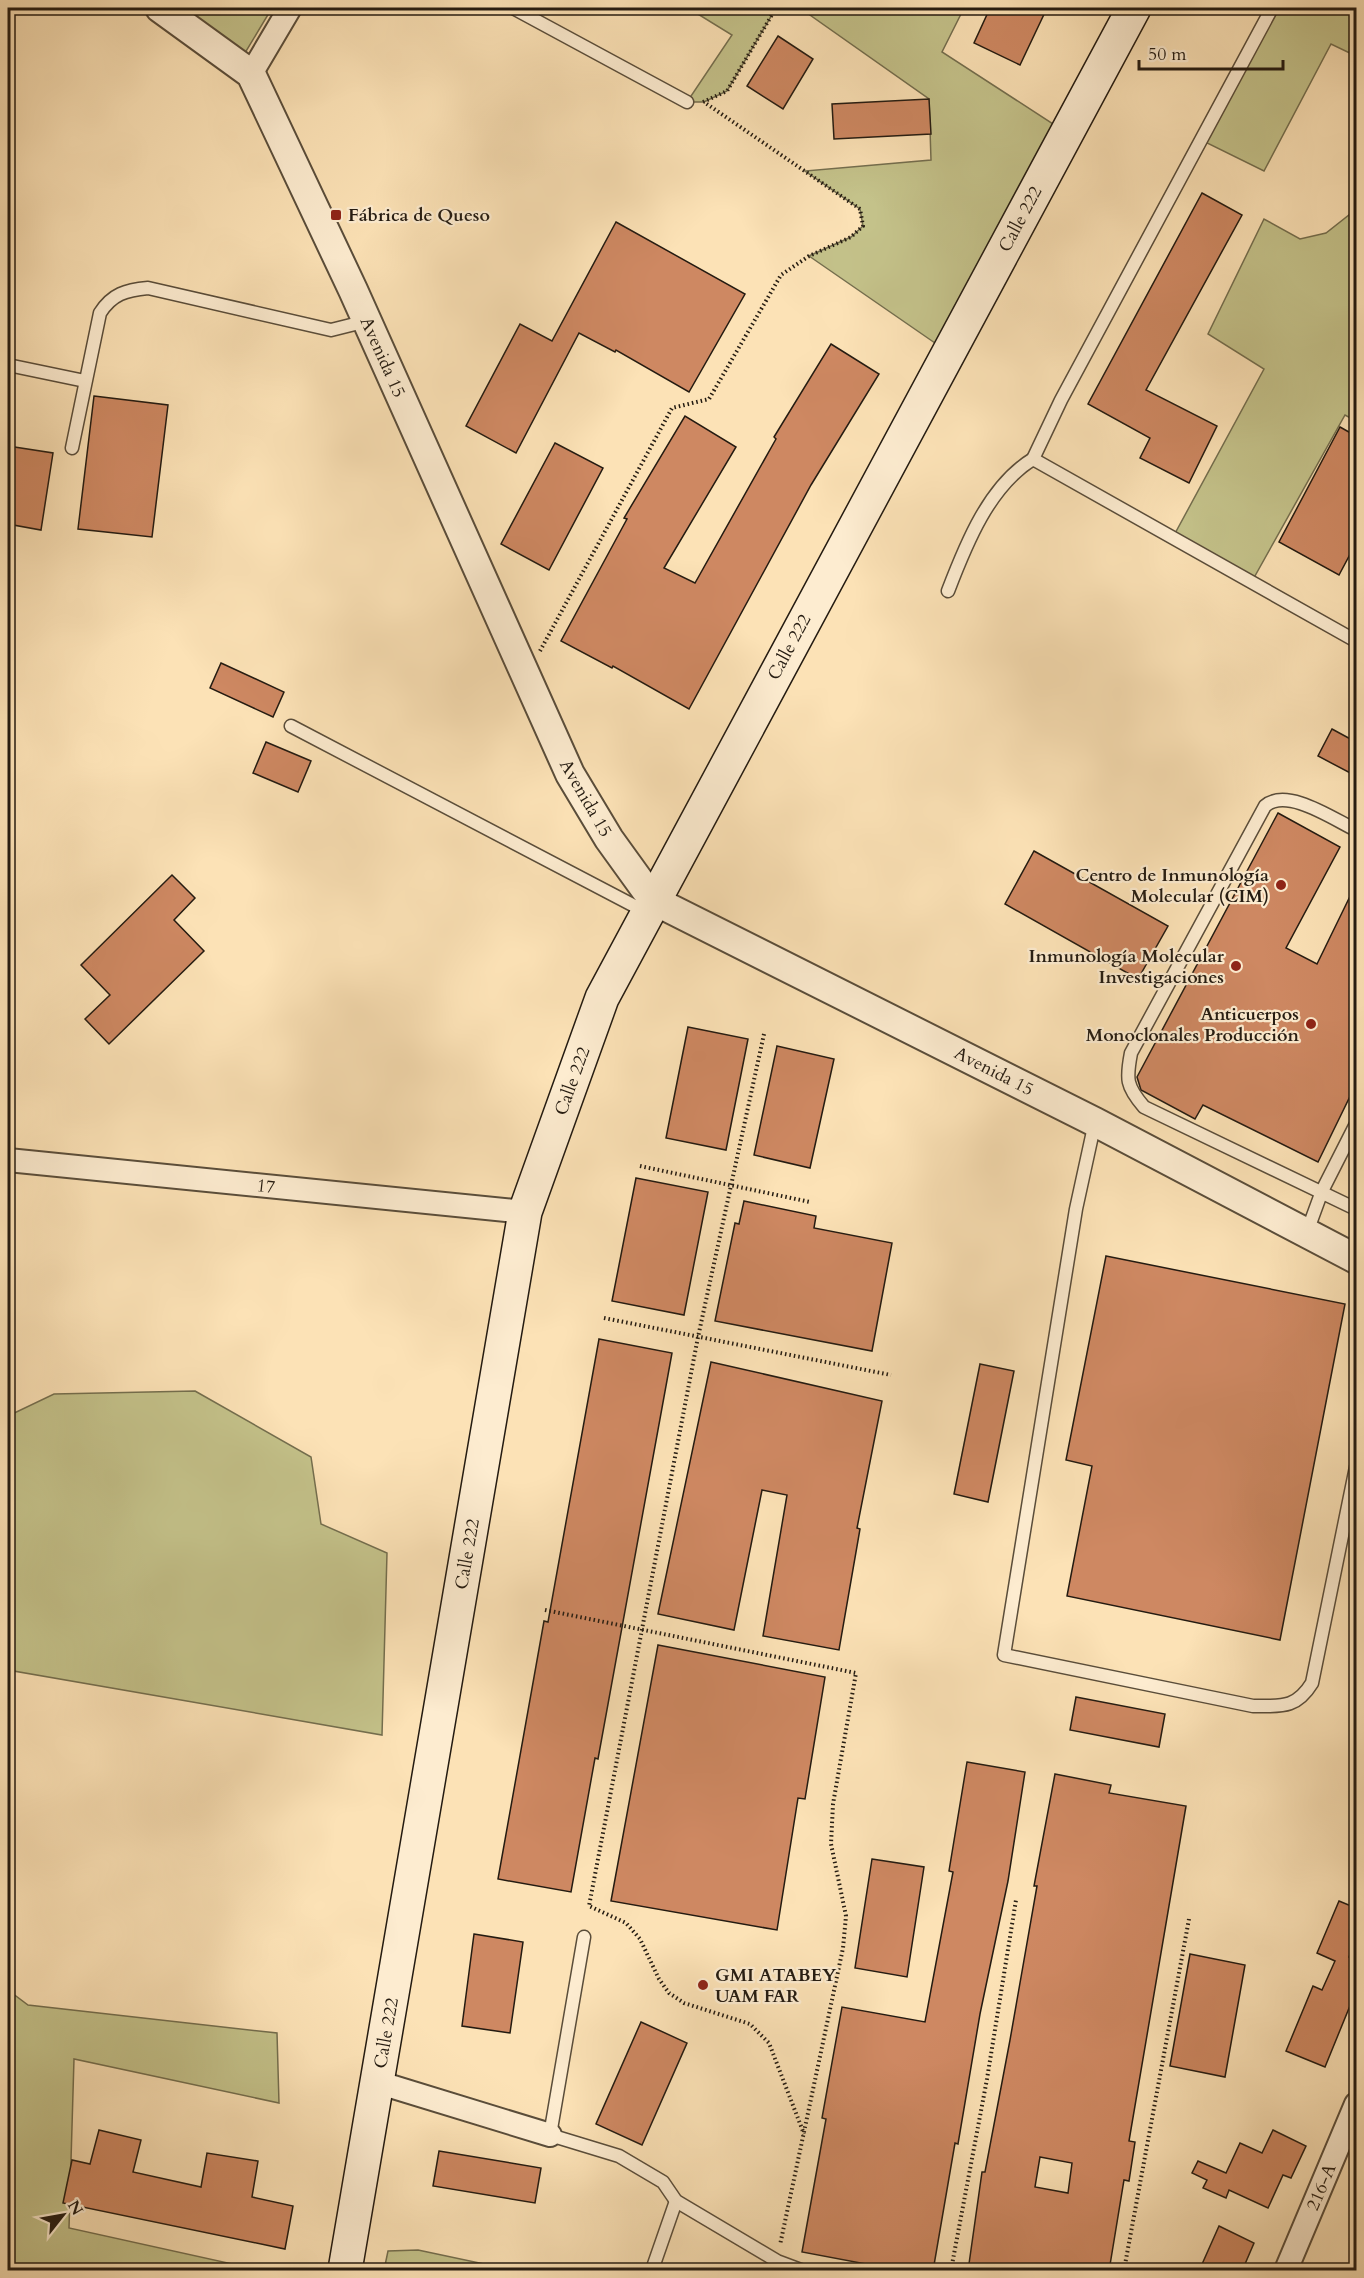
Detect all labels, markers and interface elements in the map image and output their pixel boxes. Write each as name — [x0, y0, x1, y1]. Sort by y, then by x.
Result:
scale bar — [1139, 33, 1283, 71]
text: 50 m — [1148, 42, 1187, 67]
street label: Calle 222 — [993, 182, 1048, 257]
place label: Fábrica de Queso — [348, 203, 490, 228]
marker: Fábrica de Queso — [329, 208, 343, 222]
street label: Avenida 15 — [354, 313, 411, 402]
street label: Calle 222 — [762, 610, 817, 685]
street label: Avenida 15 — [553, 755, 618, 842]
place label: Centro de Inmunología Molecular (CIM) — [1076, 863, 1269, 909]
marker: Centro de Inmunología Molecular (CIM) — [1274, 878, 1288, 892]
place label: Inmunología Molecular Investigaciones — [1029, 944, 1225, 990]
marker: Inmunología Molecular Investigaciones — [1229, 959, 1243, 973]
place label: Anticuerpos Monoclonales Producción — [1086, 1002, 1299, 1048]
marker: Anticuerpos Monoclonales Producción — [1304, 1017, 1318, 1031]
street label: Avenida 15 — [950, 1041, 1038, 1102]
street label: Calle 222 — [549, 1043, 596, 1119]
street label: 17 — [255, 1173, 276, 1200]
street label: Calle 222 — [449, 1517, 486, 1591]
place label: GMI ATABEY UAM FAR — [715, 1963, 837, 2009]
marker: GMI ATABEY UAM FAR — [696, 1978, 710, 1992]
street label: Calle 222 — [368, 1996, 405, 2070]
street label: 216-A — [1300, 2160, 1343, 2214]
north arrow — [33, 2185, 93, 2245]
text: N — [62, 2196, 88, 2220]

